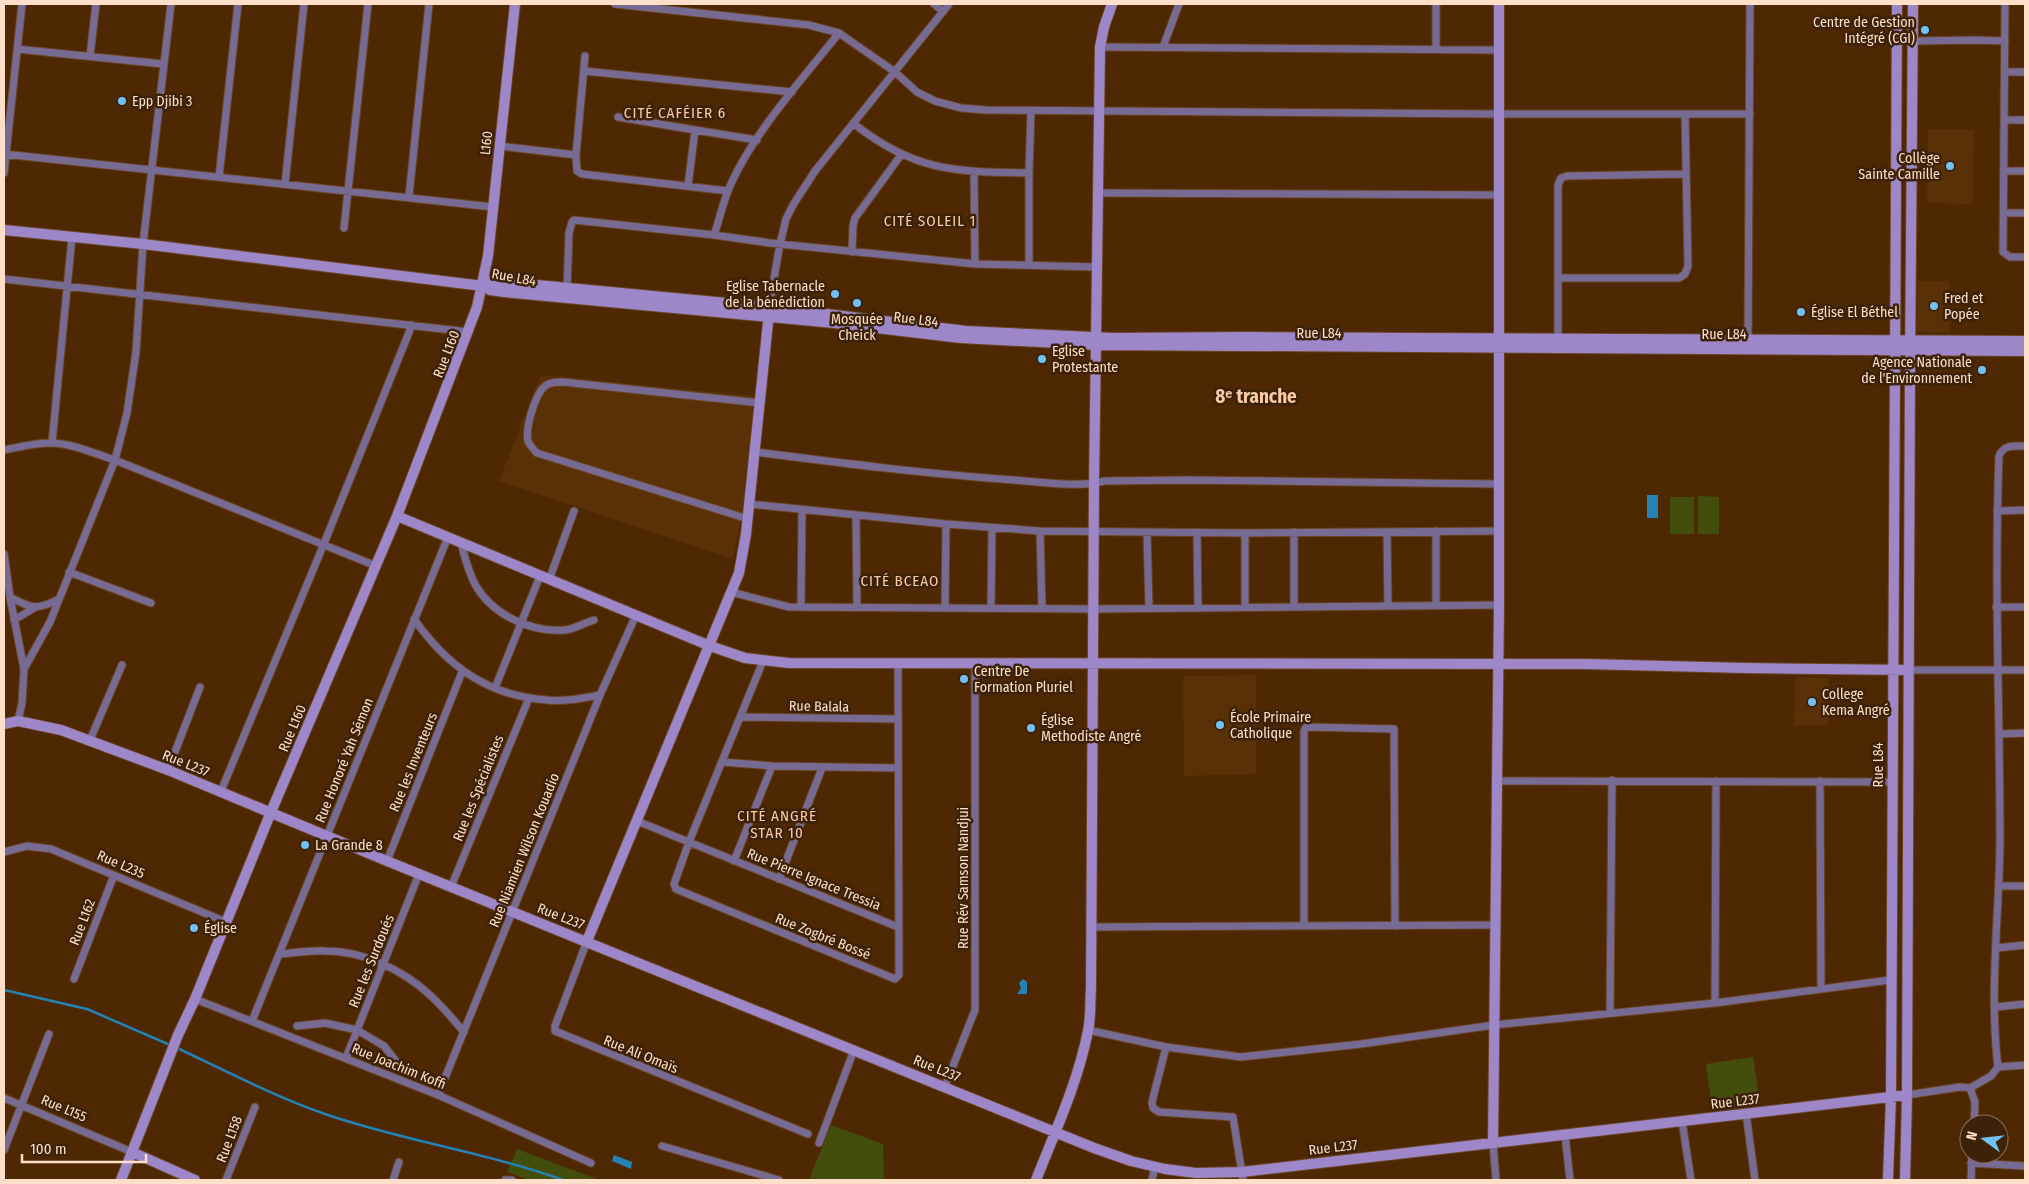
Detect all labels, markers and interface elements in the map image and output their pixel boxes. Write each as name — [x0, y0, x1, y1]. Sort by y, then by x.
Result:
place label: Centre de Gestion Intégré (CGI) — [1813, 14, 1915, 47]
marker: Centre de Gestion Intégré (CGI) — [1919, 24, 1931, 36]
place label: Epp Djibi 3 — [132, 93, 192, 110]
marker: Epp Djibi 3 — [116, 95, 128, 107]
district label: CITÉ CAFÉIER 6 — [624, 104, 726, 122]
street label: L160 — [477, 130, 496, 156]
place label: Collège Sainte Camille — [1858, 150, 1940, 183]
marker: Collège Sainte Camille — [1944, 160, 1956, 172]
district label: CITÉ SOLEIL 1 — [884, 212, 976, 230]
street label: Rue L84 — [490, 265, 538, 290]
place label: Eglise Tabernacle de la bénédiction — [725, 278, 825, 311]
marker: Eglise Tabernacle de la bénédiction — [829, 288, 841, 300]
place label: Fred et Popée — [1944, 290, 1984, 323]
marker: Mosquée Cheick — [851, 297, 863, 309]
marker: Fred et Popée — [1928, 300, 1940, 312]
place label: Église El Béthel — [1811, 303, 1898, 321]
marker: Église El Béthel — [1795, 306, 1807, 318]
street label: Rue L84 — [893, 308, 940, 331]
place label: Mosquée Cheick — [831, 311, 883, 344]
street label: Rue L84 — [1297, 325, 1342, 342]
street label: Rue L84 — [1702, 326, 1747, 343]
street label: Rue L160 — [430, 328, 463, 380]
place label: Eglise Protestante — [1052, 343, 1118, 376]
marker: Eglise Protestante — [1036, 353, 1048, 365]
place label: Agence Nationale de l'Environnement — [1861, 354, 1972, 387]
marker: Agence Nationale de l'Environnement — [1976, 364, 1988, 376]
district label: 8ᵉ tranche — [1215, 385, 1297, 408]
district label: CITÉ BCEAO — [860, 572, 940, 590]
place label: Centre De Formation Pluriel — [974, 663, 1073, 696]
marker: Centre De Formation Pluriel — [958, 673, 970, 685]
place label: College Kema Angré — [1822, 686, 1890, 719]
street label: Rue Honoré Yah Sémon — [312, 695, 377, 825]
marker: College Kema Angré — [1806, 696, 1818, 708]
street label: Rue Balala — [789, 697, 849, 716]
street label: Rue L160 — [275, 702, 310, 754]
place label: École Primaire Catholique — [1230, 708, 1311, 742]
street label: Rue les Inventeurs — [386, 710, 441, 814]
place label: Église Methodiste Angré — [1041, 711, 1142, 745]
marker: École Primaire Catholique — [1214, 719, 1226, 731]
marker: Église Methodiste Angré — [1025, 722, 1037, 734]
street label: Rue les Spécialistes — [449, 733, 508, 844]
street label: Rue L84 — [1870, 742, 1887, 788]
street label: Rue L237 — [160, 746, 212, 781]
street label: Rue Niamien Wilson Kouadio — [486, 771, 563, 930]
district label: CITÉ ANGRÉ STAR 10 — [737, 807, 817, 842]
street label: Rue Rév Samson Nandjui — [955, 807, 972, 949]
place label: La Grande 8 — [315, 837, 383, 854]
marker: La Grande 8 — [299, 839, 311, 851]
street label: Rue Pierre Ignace Tressia — [745, 845, 883, 914]
street label: Rue L235 — [94, 847, 147, 882]
street label: Rue L162 — [66, 897, 99, 948]
street label: Rue L237 — [535, 900, 587, 933]
street label: Rue Zogbré Bossé — [773, 910, 873, 963]
street label: Rue les Surdoués — [345, 912, 398, 1010]
place label: Église — [204, 919, 237, 937]
marker: Église — [188, 922, 200, 934]
street label: Rue Ali Omaïs — [601, 1032, 681, 1077]
street label: Rue Joachim Koffi — [349, 1040, 448, 1093]
street label: Rue L237 — [911, 1051, 963, 1086]
street label: Rue L237 — [1710, 1090, 1761, 1113]
street label: Rue L155 — [38, 1091, 89, 1126]
street label: Rue L158 — [213, 1113, 246, 1165]
north arrow — [1959, 1114, 2009, 1164]
text: N — [1963, 1130, 1981, 1142]
scale bar — [22, 1132, 146, 1164]
street label: Rue L237 — [1308, 1136, 1359, 1159]
text: 100 m — [30, 1140, 67, 1158]

